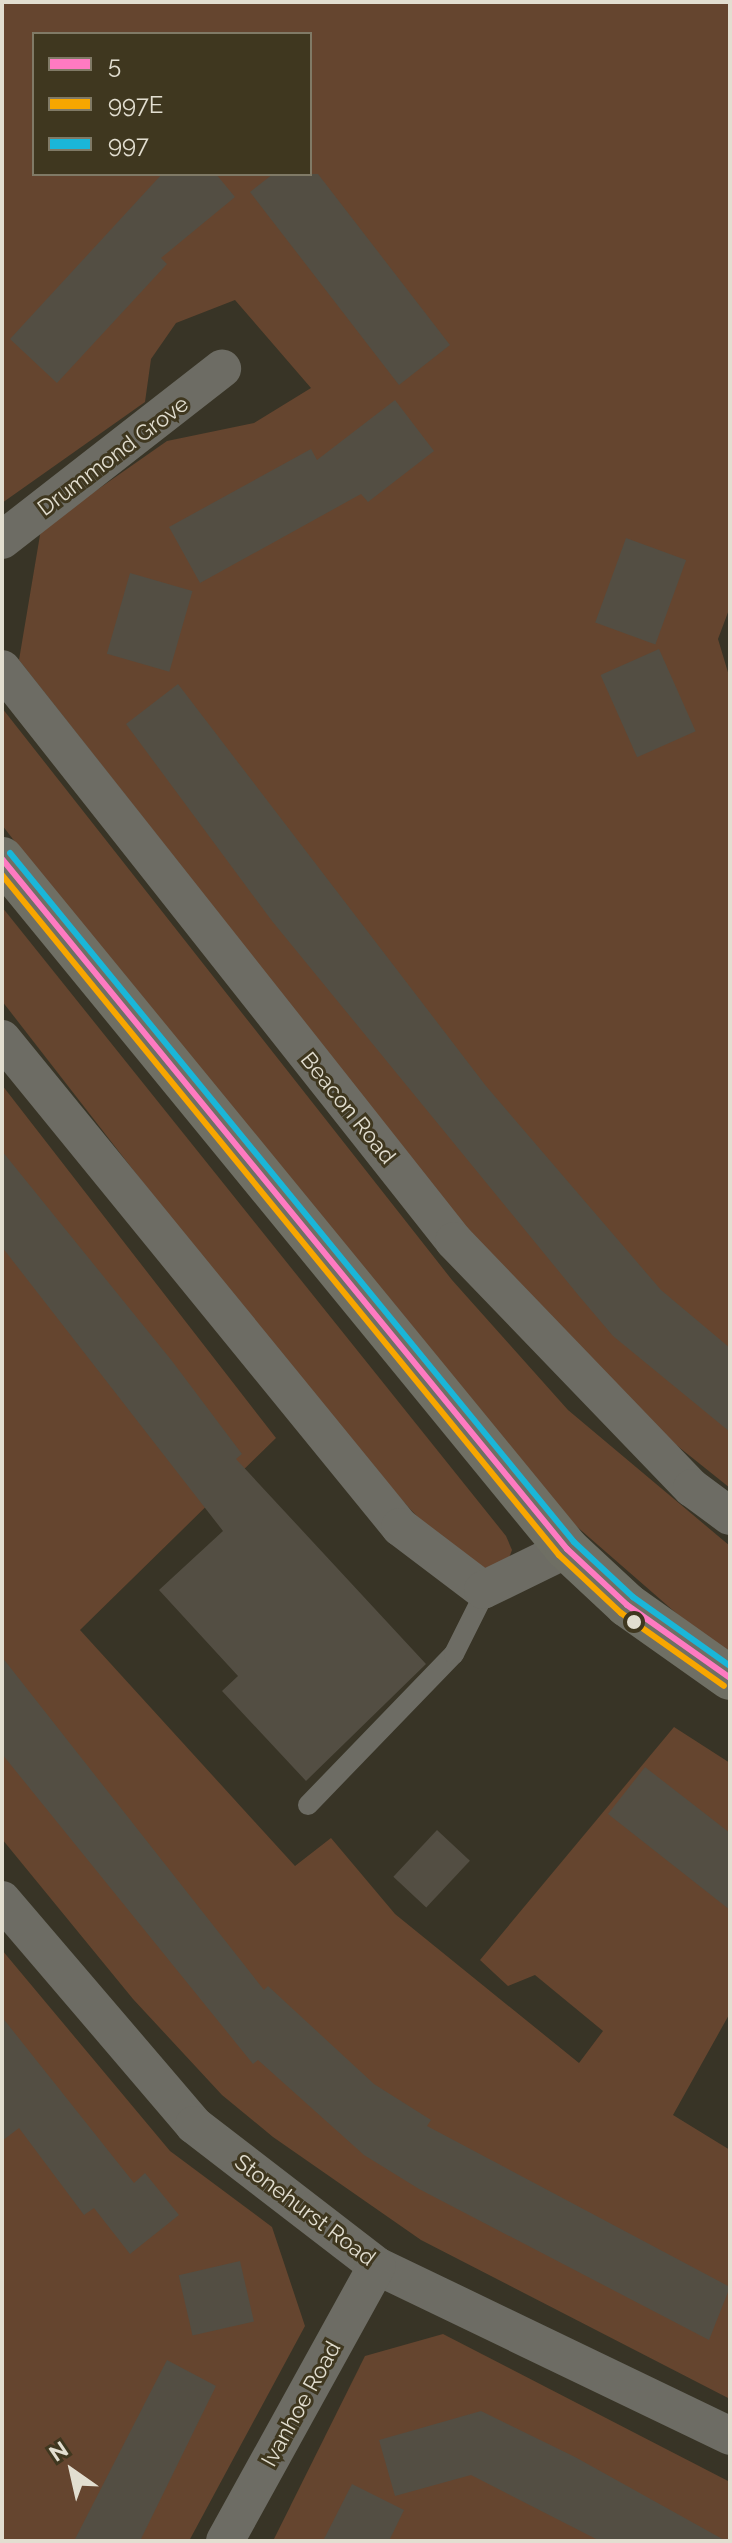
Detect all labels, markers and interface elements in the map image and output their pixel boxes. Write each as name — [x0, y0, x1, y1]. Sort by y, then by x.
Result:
legend — [32, 32, 312, 176]
text: 5 — [108, 50, 121, 79]
text: 997E — [108, 90, 163, 119]
text: 997 — [108, 130, 149, 159]
street label: Drummond Grove — [32, 391, 194, 521]
street label: Beacon Road — [295, 1047, 401, 1169]
unlabelled marker — [626, 1614, 642, 1630]
street label: Stonehurst Road — [230, 2149, 380, 2271]
street label: Ivanhoe Road — [256, 2337, 346, 2471]
north arrow — [32, 2431, 112, 2511]
text: N — [44, 2436, 73, 2467]

